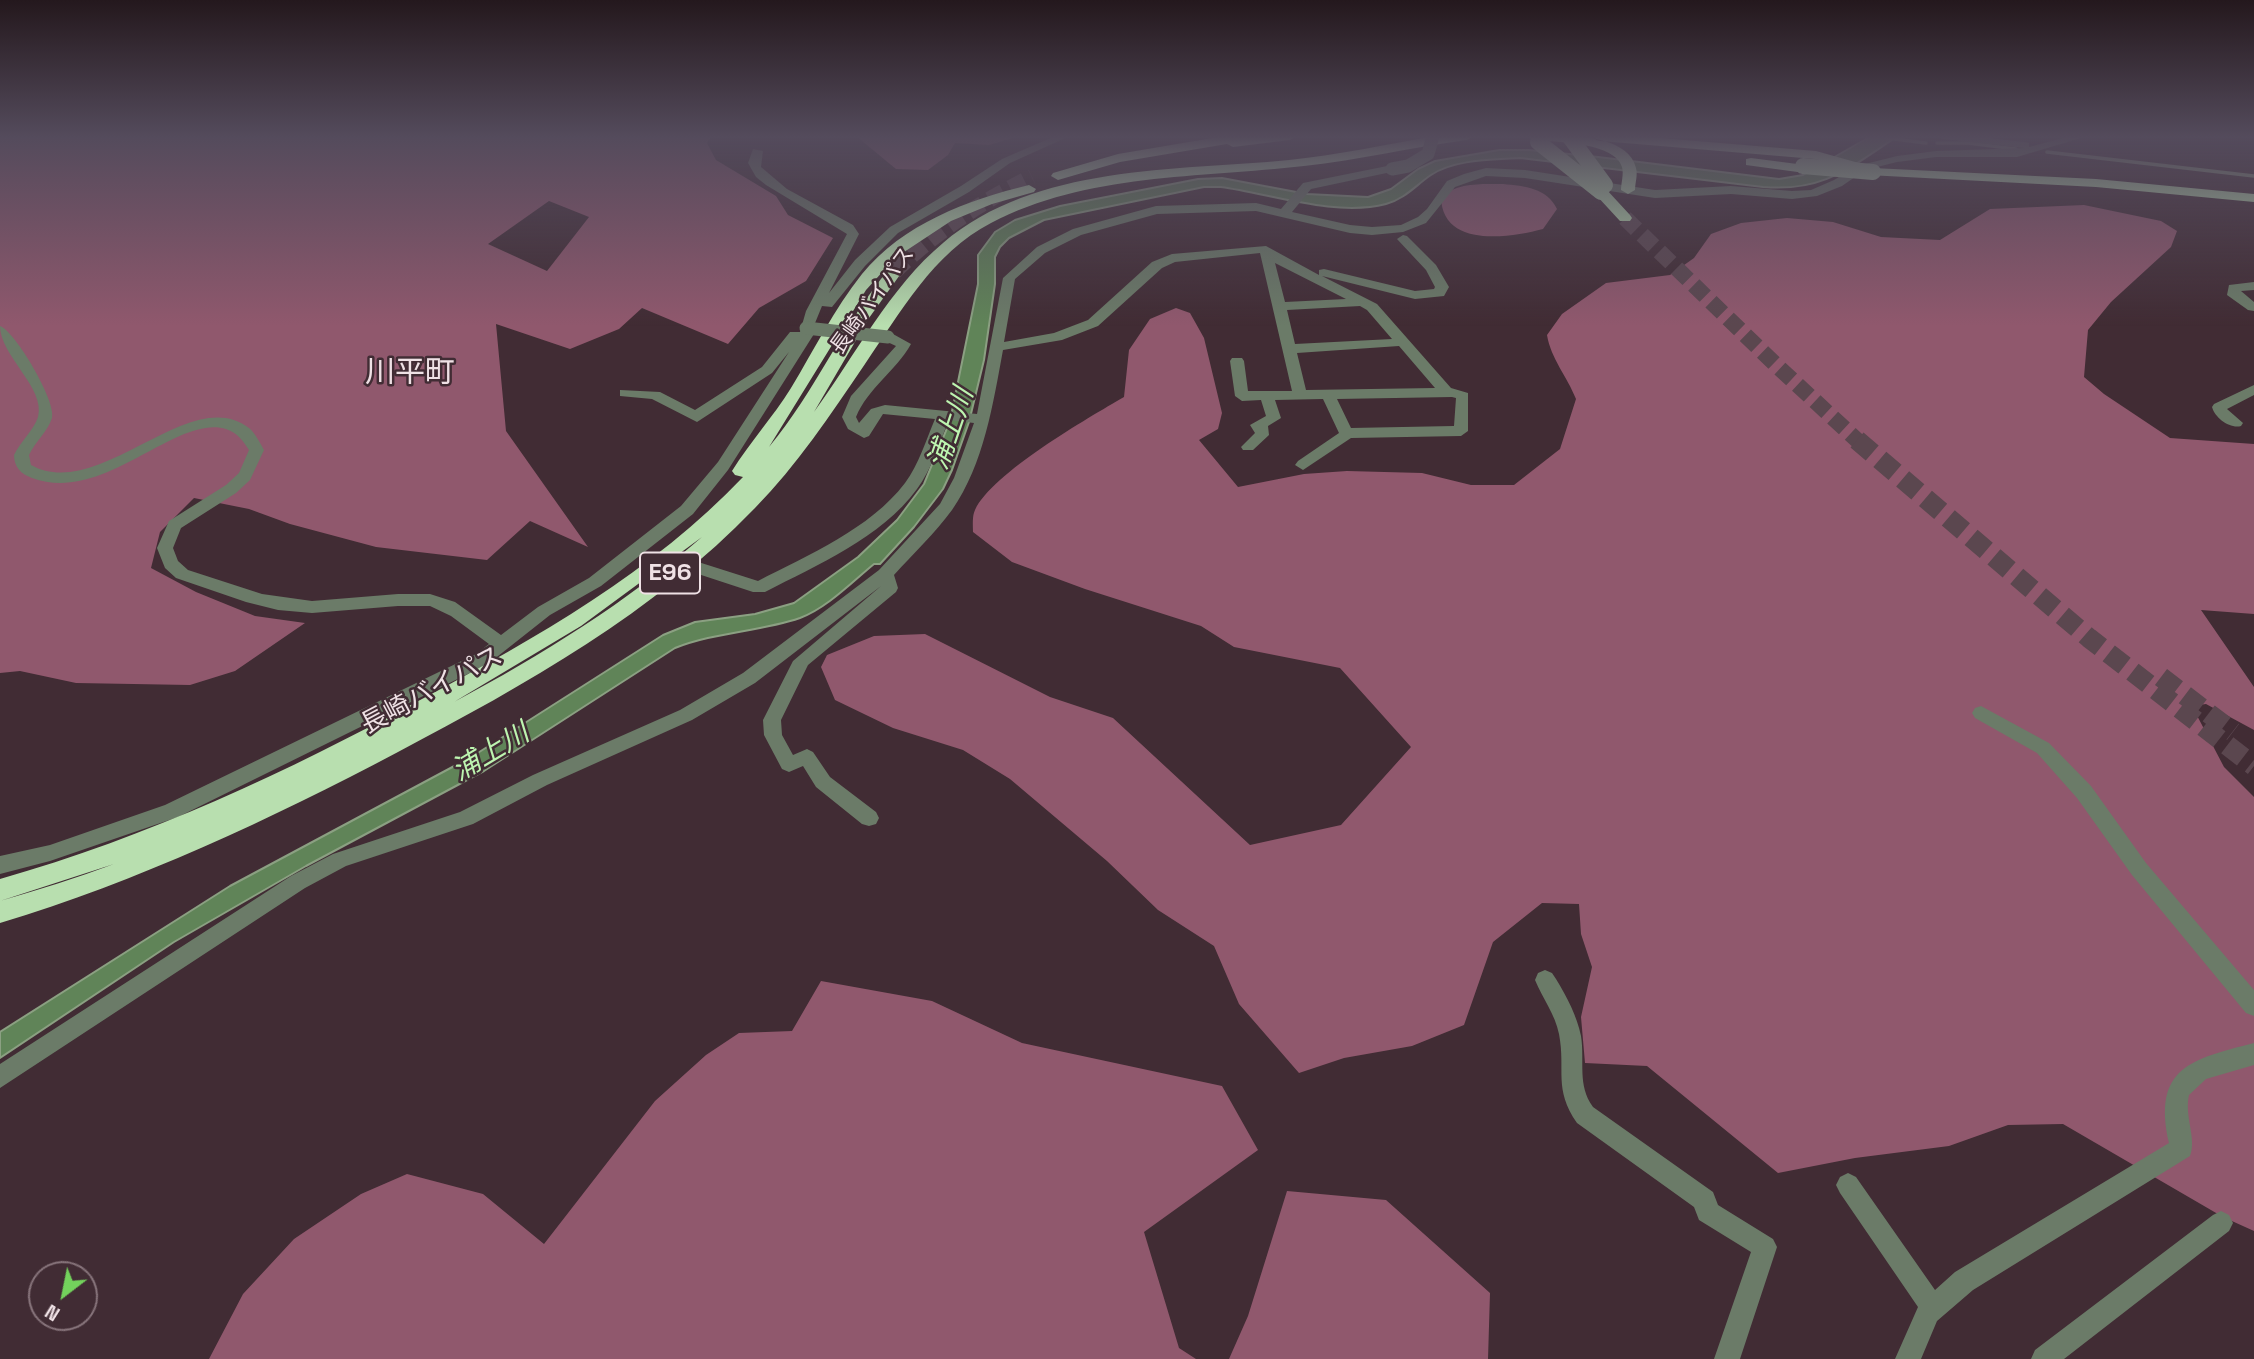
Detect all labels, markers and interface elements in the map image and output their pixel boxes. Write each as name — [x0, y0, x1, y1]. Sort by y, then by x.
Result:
street label: 長崎バイパス — [826, 243, 920, 359]
district label: 川平町 — [365, 356, 455, 392]
water label: 浦上川 — [922, 384, 982, 474]
road number: E96 — [640, 552, 700, 594]
street label: 長崎バイパス — [356, 641, 508, 741]
water label: 浦上川 — [446, 717, 536, 789]
north arrow — [28, 1261, 98, 1331]
text: N — [41, 1299, 65, 1327]

